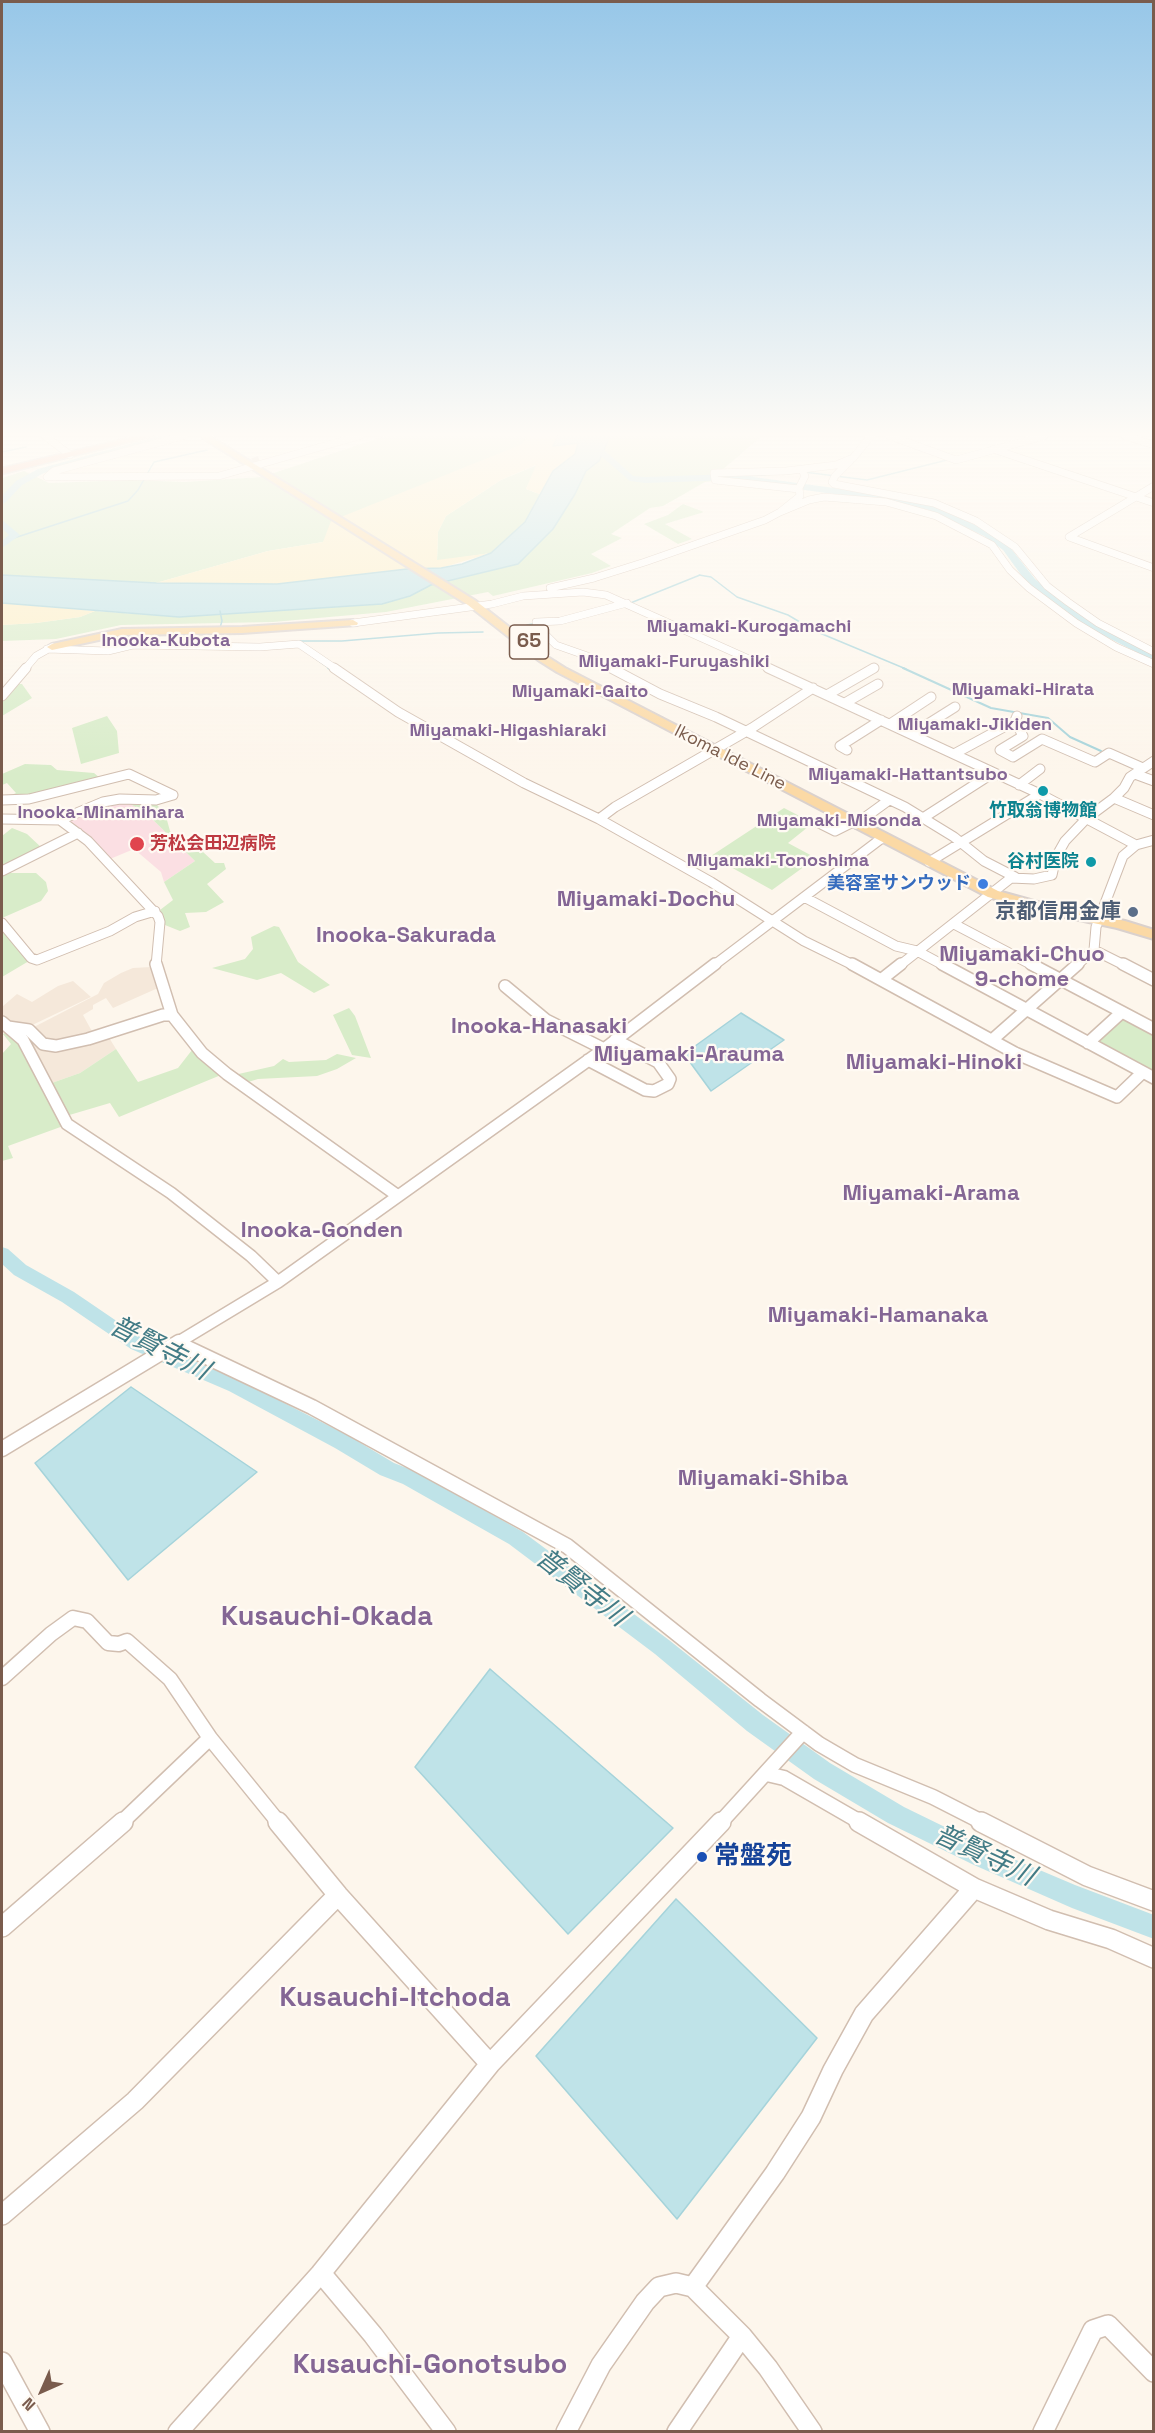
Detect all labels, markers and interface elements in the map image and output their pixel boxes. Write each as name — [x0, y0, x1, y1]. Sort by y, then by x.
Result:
district label: Miyamaki-Kurogamachi — [647, 616, 851, 638]
road number: 65 — [510, 625, 548, 659]
district label: Inooka-Kubota — [102, 630, 230, 652]
district label: Miyamaki-Furuyashiki — [578, 651, 770, 673]
district label: Miyamaki-Hirata — [952, 679, 1094, 701]
district label: Miyamaki-Gaito — [512, 681, 648, 703]
district label: Miyamaki-Jikiden — [898, 714, 1052, 736]
district label: Miyamaki-Higashiaraki — [409, 720, 607, 742]
street label: Ikoma Ide Line — [671, 721, 789, 795]
district label: Miyamaki-Hattantsubo — [808, 764, 1008, 786]
marker: 竹取翁博物館 — [1036, 784, 1050, 798]
place label: 竹取翁博物館 — [989, 800, 1097, 822]
district label: Inooka-Minamihara — [18, 802, 184, 824]
district label: Miyamaki-Misonda — [757, 810, 921, 832]
place label: 芳松会田辺病院 — [150, 833, 276, 855]
marker: 芳松会田辺病院 — [128, 835, 146, 853]
district label: Miyamaki-Tonoshima — [687, 850, 869, 872]
place label: 谷村医院 — [1007, 851, 1079, 873]
marker: 谷村医院 — [1084, 855, 1098, 869]
place label: 美容室サンウッド — [827, 873, 971, 895]
marker: 美容室サンウッド — [976, 877, 990, 891]
district label: Miyamaki-Dochu — [557, 887, 735, 913]
place label: 京都信用金庫 — [995, 899, 1121, 925]
marker: 京都信用金庫 — [1126, 905, 1140, 919]
district label: Inooka-Sakurada — [316, 923, 496, 949]
district label: Miyamaki-Chuo 9-chome — [939, 942, 1105, 993]
district label: Inooka-Hanasaki — [451, 1014, 627, 1040]
district label: Miyamaki-Arauma — [594, 1042, 784, 1068]
district label: Miyamaki-Hinoki — [846, 1050, 1022, 1076]
district label: Miyamaki-Arama — [842, 1181, 1020, 1207]
district label: Inooka-Gonden — [241, 1218, 403, 1244]
district label: Miyamaki-Hamanaka — [768, 1303, 988, 1329]
water label: 普賢寺川 — [104, 1310, 214, 1388]
district label: Miyamaki-Shiba — [678, 1466, 848, 1492]
water label: 普賢寺川 — [528, 1542, 634, 1634]
district label: Kusauchi-Okada — [221, 1602, 433, 1634]
water label: 普賢寺川 — [928, 1818, 1040, 1894]
place label: 常盤苑 — [714, 1841, 792, 1873]
marker: 常盤苑 — [695, 1850, 709, 1864]
district label: Kusauchi-Itchoda — [279, 1983, 511, 2015]
district label: Kusauchi-Gonotsubo — [293, 2350, 567, 2382]
north arrow — [12, 2361, 72, 2421]
text: N — [18, 2393, 40, 2415]

